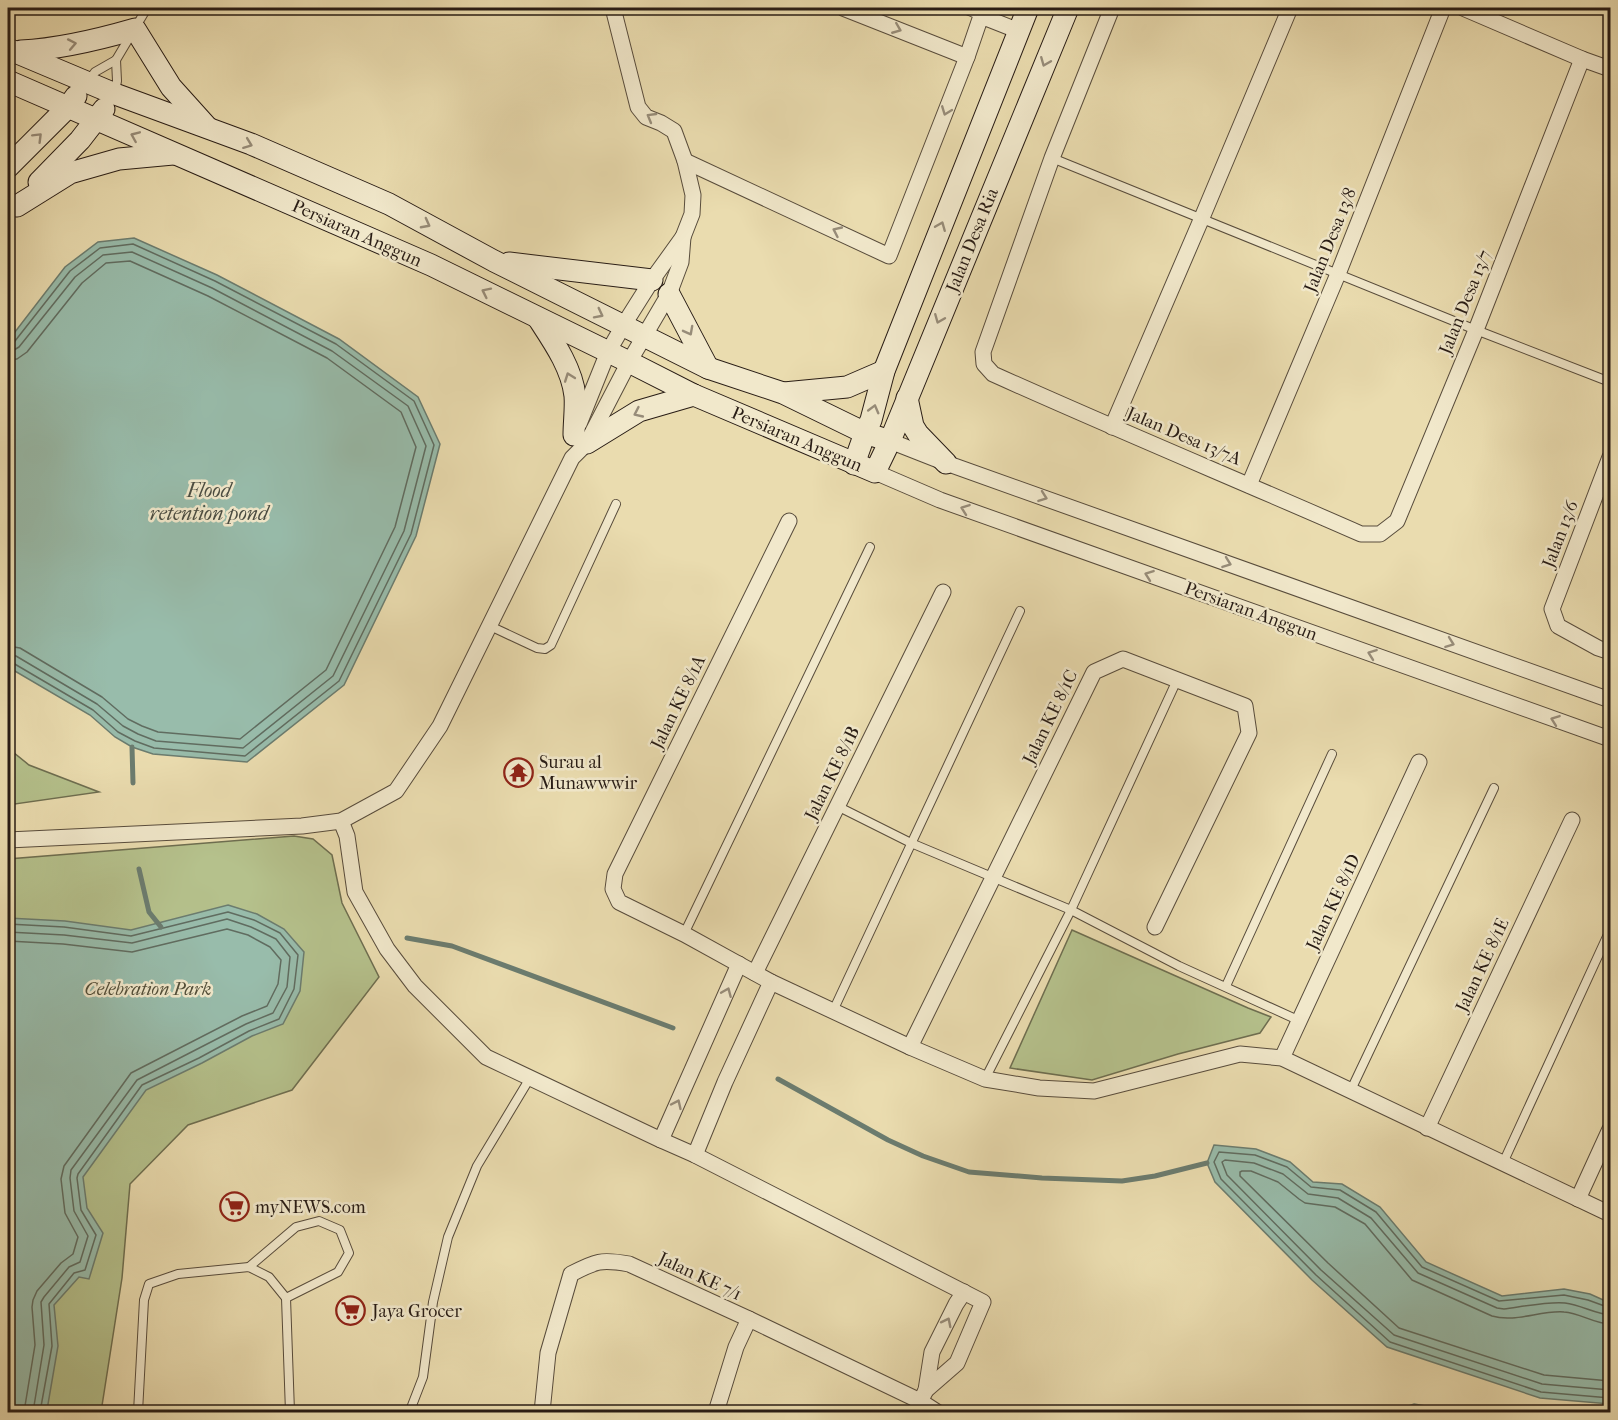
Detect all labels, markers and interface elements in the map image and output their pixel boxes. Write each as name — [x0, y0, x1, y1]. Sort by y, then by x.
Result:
one-way arrow — [891, 22, 902, 34]
one-way arrow — [67, 38, 77, 51]
one-way arrow — [1041, 55, 1053, 66]
one-way arrow — [941, 105, 953, 116]
one-way arrow — [647, 113, 657, 124]
one-way arrow — [130, 131, 141, 143]
one-way arrow — [30, 133, 41, 144]
one-way arrow — [242, 136, 253, 149]
street label: Jalan Desa Ria — [941, 184, 1003, 297]
street label: Jalan Desa 13/8 — [1299, 185, 1361, 297]
street label: Persiaran Anggun — [289, 195, 425, 272]
one-way arrow — [419, 217, 430, 228]
one-way arrow — [934, 221, 946, 232]
one-way arrow — [832, 227, 843, 239]
street label: Jalan Desa 13/7 — [1434, 247, 1496, 359]
one-way arrow — [481, 288, 492, 299]
one-way arrow — [593, 306, 604, 318]
one-way arrow — [934, 313, 946, 324]
one-way arrow — [681, 324, 693, 335]
one-way arrow — [564, 372, 577, 383]
street label: Persiaran Anggun — [728, 402, 866, 477]
street label: Jalan Desa 13/7A — [1122, 402, 1245, 470]
one-way arrow — [867, 404, 879, 415]
one-way arrow — [634, 405, 645, 417]
water label: Flood retention pond — [150, 479, 271, 525]
one-way arrow — [1037, 490, 1048, 502]
street label: Jalan 13/6 — [1537, 497, 1583, 573]
one-way arrow — [960, 504, 971, 517]
one-way arrow — [1221, 555, 1232, 568]
one-way arrow — [1144, 569, 1154, 582]
street label: Persiaran Anggun — [1182, 578, 1321, 645]
one-way arrow — [1444, 635, 1455, 648]
one-way arrow — [1367, 649, 1378, 662]
street label: Jalan KE 8/1A — [646, 652, 710, 754]
street label: Jalan KE 8/1C — [1018, 667, 1082, 770]
one-way arrow — [1551, 714, 1561, 727]
street label: Jalan KE 8/1B — [800, 723, 864, 825]
place label: Surau al Munawwwir — [539, 752, 637, 794]
temple icon: Surau al Munawwwir — [502, 756, 534, 788]
street label: Jalan KE 8/1D — [1301, 851, 1365, 956]
street label: Jalan KE 8/1E — [1451, 915, 1513, 1017]
park label: Celebration Park — [84, 979, 212, 1000]
one-way arrow — [720, 988, 732, 999]
one-way arrow — [670, 1099, 682, 1110]
supermarket icon: myNEWS.com — [218, 1191, 250, 1223]
place label: myNEWS.com — [255, 1197, 366, 1218]
street label: Jalan KE 7/1 — [653, 1247, 745, 1305]
supermarket icon: Jaya Grocer — [335, 1295, 367, 1327]
place label: Jaya Grocer — [370, 1301, 462, 1322]
one-way arrow — [940, 1317, 952, 1328]

